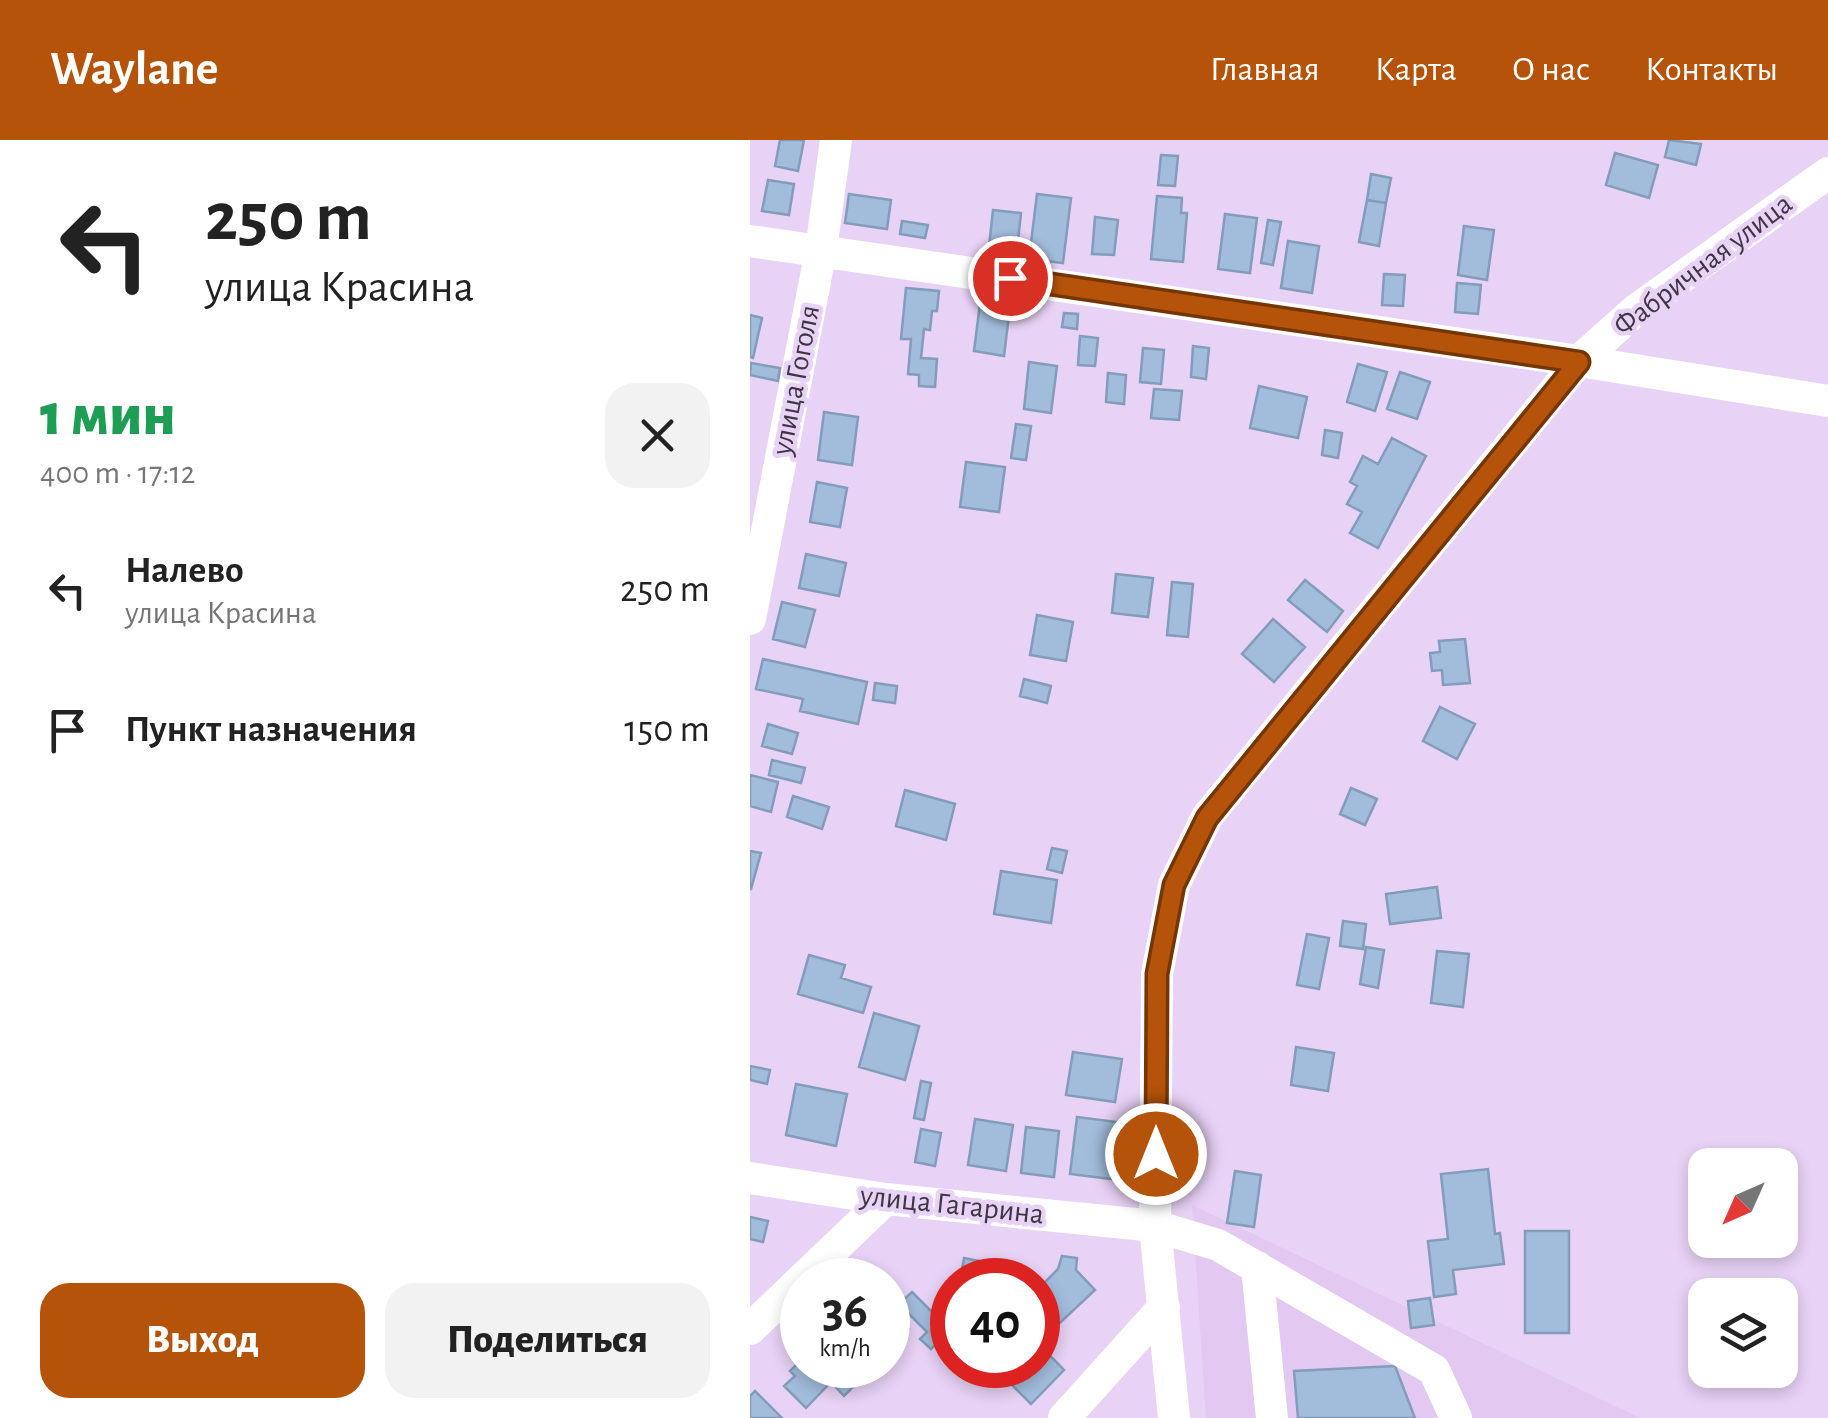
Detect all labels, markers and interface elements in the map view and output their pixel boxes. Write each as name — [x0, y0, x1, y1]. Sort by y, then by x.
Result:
text: Waylane — [50, 46, 218, 94]
text: Главная — [1210, 52, 1320, 87]
text: Карта — [1375, 52, 1457, 87]
text: О нас — [1512, 52, 1590, 87]
text: Контакты — [1645, 52, 1778, 87]
icon: left — [40, 180, 170, 310]
text: 250 m — [205, 183, 372, 253]
street label: Фабричная улица — [1608, 188, 1798, 342]
pin — [968, 236, 1053, 321]
icon: arrive — [983, 251, 1038, 306]
text: улица Красина — [205, 265, 474, 310]
street label: улица Гоголя — [767, 302, 825, 459]
button: close — [605, 383, 710, 488]
text: 1 мин — [40, 386, 176, 446]
text: 400 m · 17:12 — [40, 457, 195, 489]
text: Налево — [125, 552, 244, 590]
icon: left — [40, 563, 95, 618]
text: 250 m — [620, 571, 710, 609]
text: улица Красина — [125, 597, 317, 629]
icon: arrive — [40, 703, 95, 758]
text: Пункт назначения — [125, 711, 417, 749]
text: 150 m — [624, 711, 710, 749]
position arrow — [1104, 1102, 1208, 1206]
north arrow — [1688, 1148, 1798, 1258]
map controls — [1688, 1148, 1798, 1388]
street label: улица Гагарина — [858, 1180, 1045, 1230]
speed limit sign: 40 — [930, 1258, 1060, 1388]
button: layers — [1688, 1278, 1798, 1388]
button: Выход — [40, 1283, 365, 1398]
button: Поделиться — [385, 1283, 710, 1398]
text: 36 — [822, 1286, 868, 1336]
text: km/h — [819, 1336, 871, 1361]

